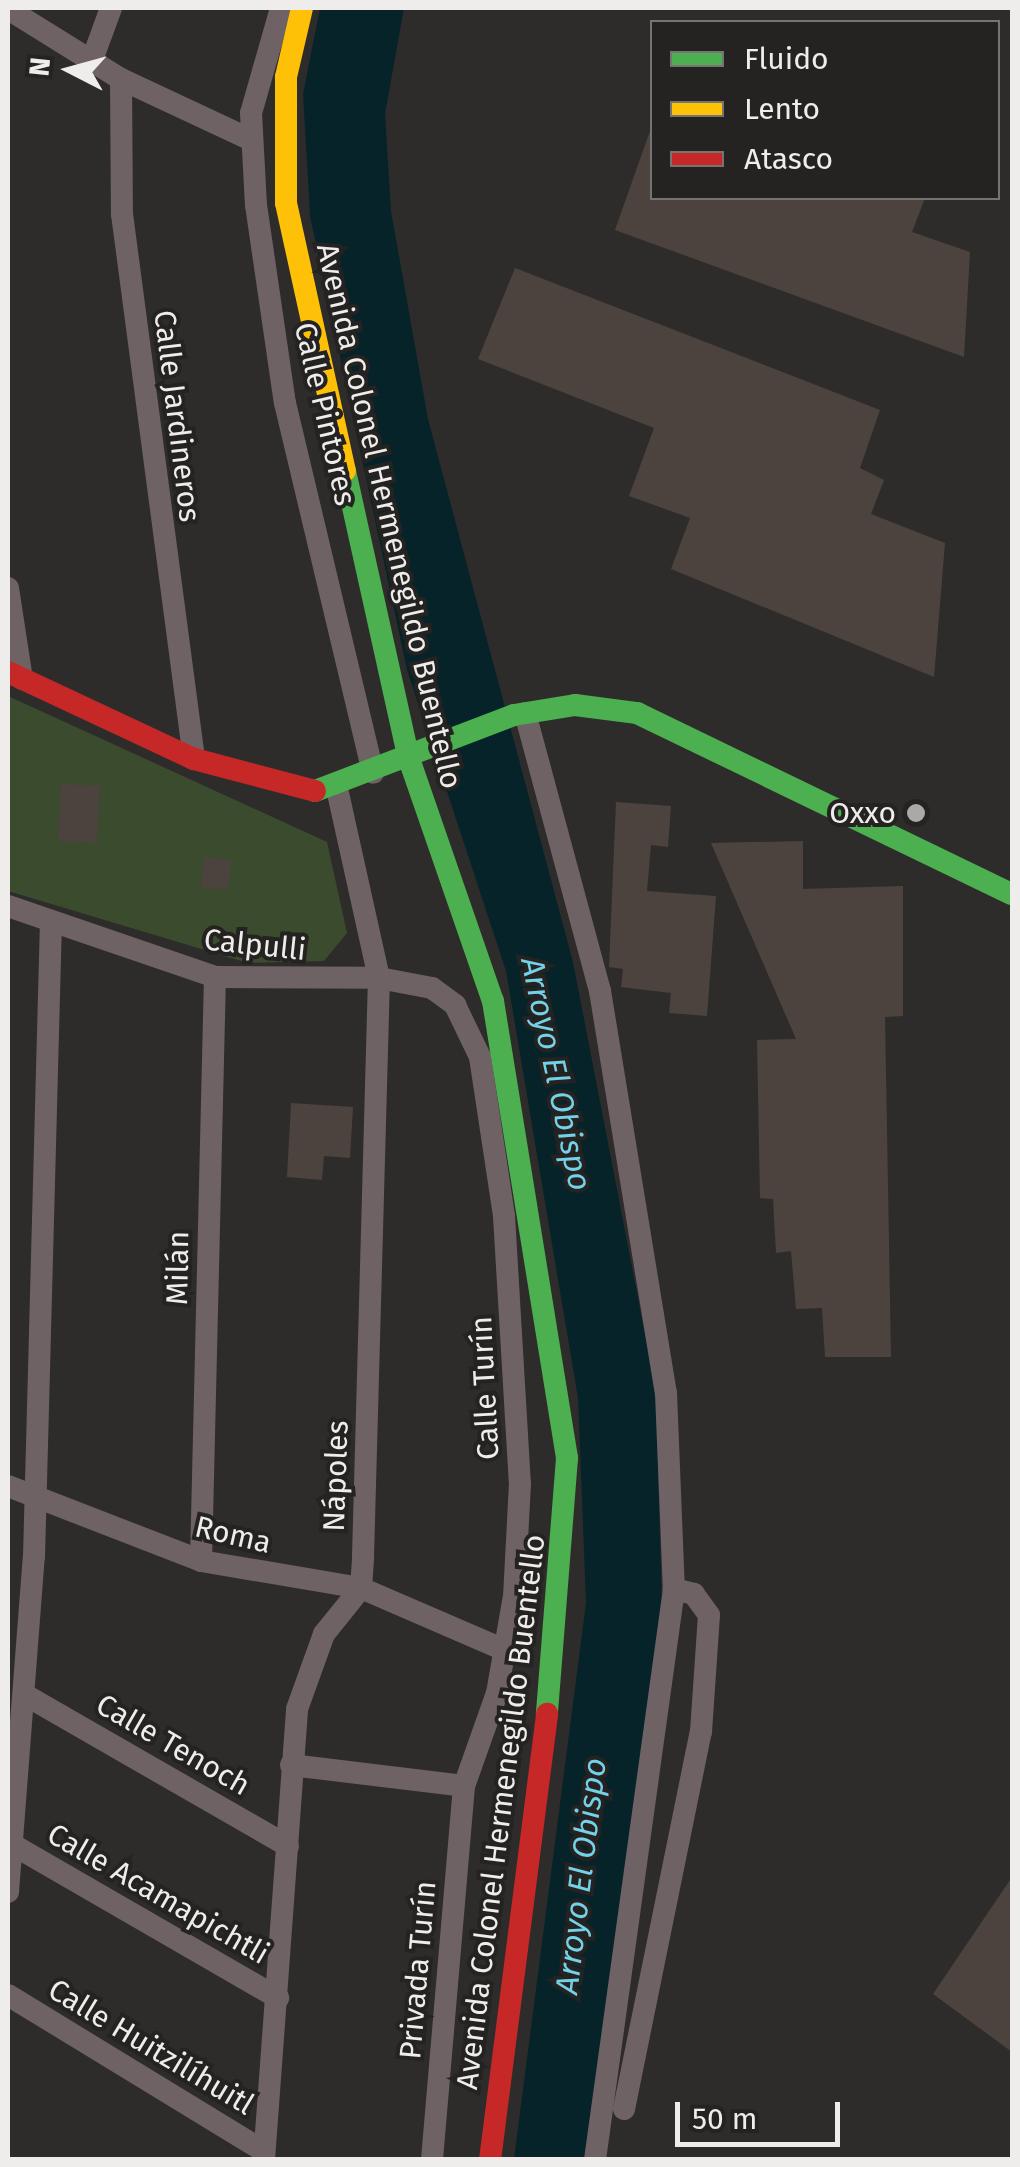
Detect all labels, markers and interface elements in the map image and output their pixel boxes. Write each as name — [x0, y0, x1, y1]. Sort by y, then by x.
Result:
north arrow — [20, 20, 120, 120]
legend — [650, 20, 1000, 200]
text: Fluido — [744, 41, 829, 77]
text: N — [22, 56, 57, 78]
text: Lento — [744, 91, 820, 127]
text: Atasco — [744, 141, 833, 177]
street label: Avenida Colonel Hermenegildo Buentello — [309, 240, 469, 792]
street label: Calle Jardineros — [146, 308, 208, 524]
street label: Calle Pintores — [286, 319, 364, 509]
place label: Oxxo — [829, 795, 896, 831]
marker: Oxxo — [905, 802, 927, 824]
street label: Calpulli — [202, 922, 308, 968]
water label: Arroyo El Obispo — [513, 954, 599, 1194]
street label: Milán — [159, 1231, 197, 1305]
street label: Calle Turín — [463, 1315, 507, 1461]
street label: Nápoles — [316, 1420, 356, 1532]
street label: Roma — [191, 1509, 275, 1561]
street label: Avenida Colonel Hermenegildo Buentello — [449, 1533, 553, 2091]
street label: Calle Tenoch — [90, 1687, 256, 1803]
water label: Arroyo El Obispo — [547, 1756, 615, 1996]
street label: Calle Acamapichtli — [41, 1816, 275, 1972]
street label: Privada Turín — [392, 1879, 444, 2061]
street label: Calle Huitzilíhuitl — [42, 1971, 260, 2123]
scale bar — [680, 2082, 845, 2144]
text: 50 m — [692, 2101, 757, 2137]

